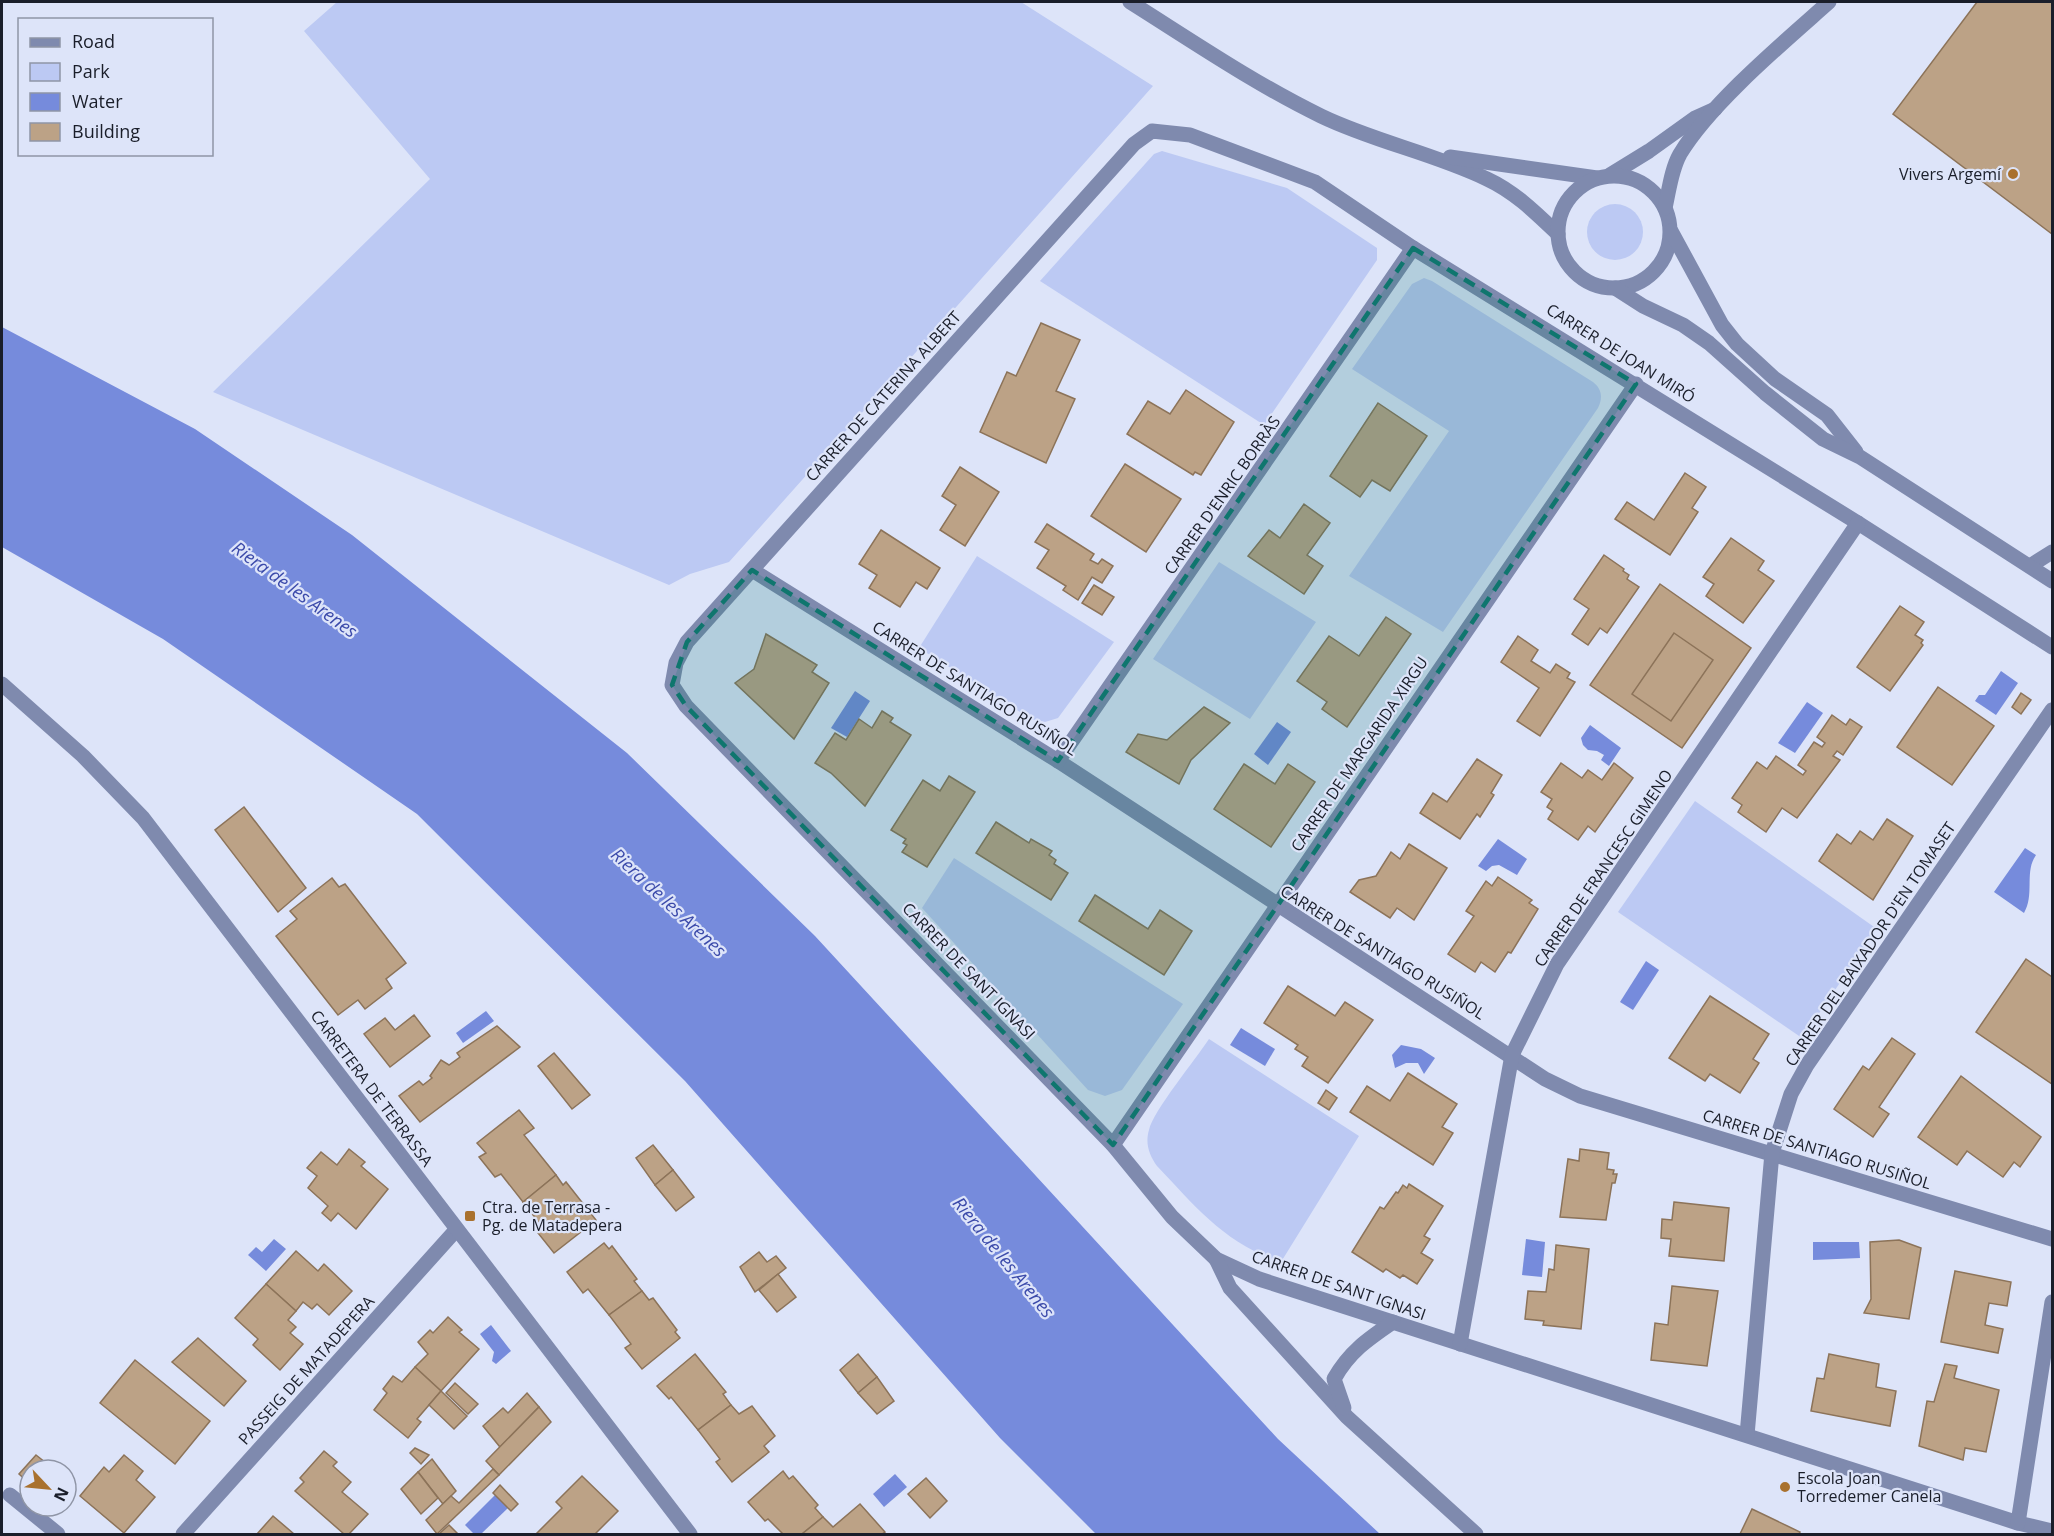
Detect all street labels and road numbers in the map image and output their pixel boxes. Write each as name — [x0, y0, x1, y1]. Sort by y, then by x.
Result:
street label: CARRER DE JOAN MIRÓ — [1542, 298, 1700, 408]
street label: CARRER DE CATERINA ALBERT — [800, 306, 966, 486]
street label: CARRER D'ENRIC BORRÀS — [1159, 411, 1285, 579]
street label: CARRER DE SANTIAGO RUSIÑOL — [868, 616, 1082, 760]
street label: CARRER DE MARGARIDA XIRGU — [1285, 652, 1433, 856]
street label: CARRER DE FRANCESC GIMENO — [1529, 765, 1677, 971]
street label: CARRER DEL BAIXADOR D'EN TOMASET — [1780, 817, 1960, 1071]
street label: CARRER DE SANTIAGO RUSIÑOL — [1276, 880, 1490, 1024]
street label: CARRER DE SANT IGNASI — [898, 898, 1040, 1044]
street label: CARRETERA DE TERRASSA — [306, 1005, 439, 1171]
street label: CARRER DE SANTIAGO RUSIÑOL — [1700, 1104, 1934, 1194]
street label: CARRER DE SANT IGNASI — [1249, 1245, 1429, 1325]
street label: PASSEIG DE MATADEPERA — [233, 1290, 380, 1449]

